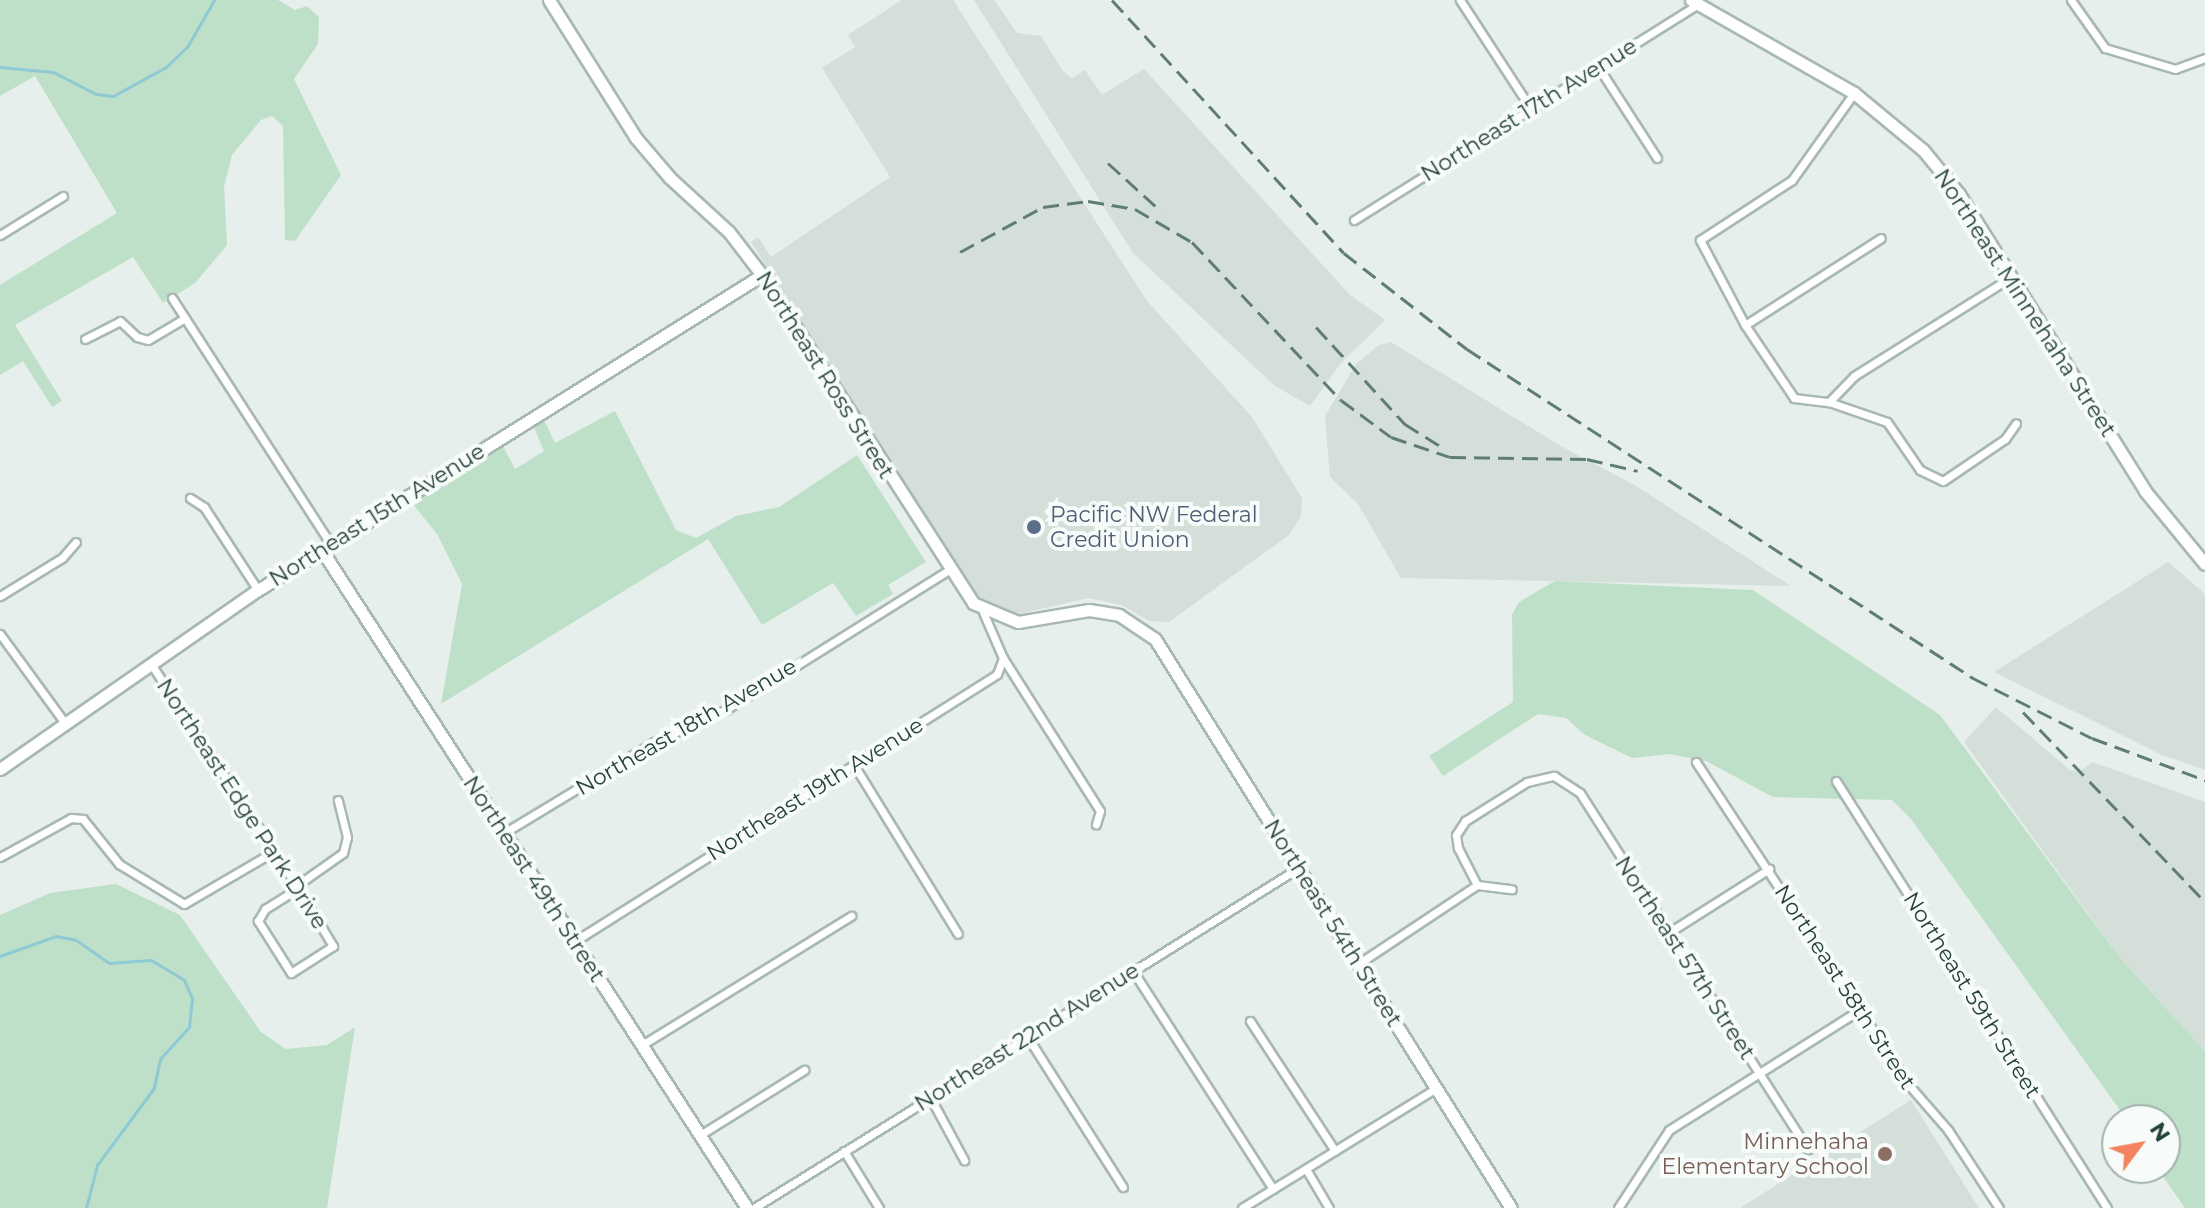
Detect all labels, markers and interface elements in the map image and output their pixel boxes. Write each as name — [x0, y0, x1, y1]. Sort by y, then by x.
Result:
street label: Northeast 17th Avenue — [1416, 33, 1642, 187]
street label: Northeast Minnehaha Street — [1928, 164, 2122, 442]
street label: Northeast Ross Street — [750, 266, 900, 484]
street label: Northeast 15th Avenue — [264, 438, 490, 592]
place label: Pacific NW Federal Credit Union — [1050, 501, 1258, 552]
marker: Pacific NW Federal Credit Union — [1025, 518, 1043, 536]
street label: Northeast 18th Avenue — [571, 653, 801, 801]
street label: Northeast Edge Park Drive — [151, 674, 333, 934]
street label: Northeast 19th Avenue — [702, 712, 928, 866]
street label: Northeast 49th Street — [458, 771, 610, 987]
street label: Northeast 54th Street — [1258, 815, 1408, 1031]
street label: Northeast 57th Street — [1609, 851, 1761, 1065]
street label: Northeast 58th Street — [1769, 880, 1921, 1094]
street label: Northeast 59th Street — [1898, 887, 2046, 1103]
street label: Northeast 22nd Avenue — [910, 957, 1144, 1117]
north arrow — [2101, 1104, 2181, 1184]
text: N — [2144, 1117, 2176, 1147]
place label: Minnehaha Elementary School — [1662, 1128, 1869, 1180]
marker: Minnehaha Elementary School — [1876, 1145, 1894, 1163]

